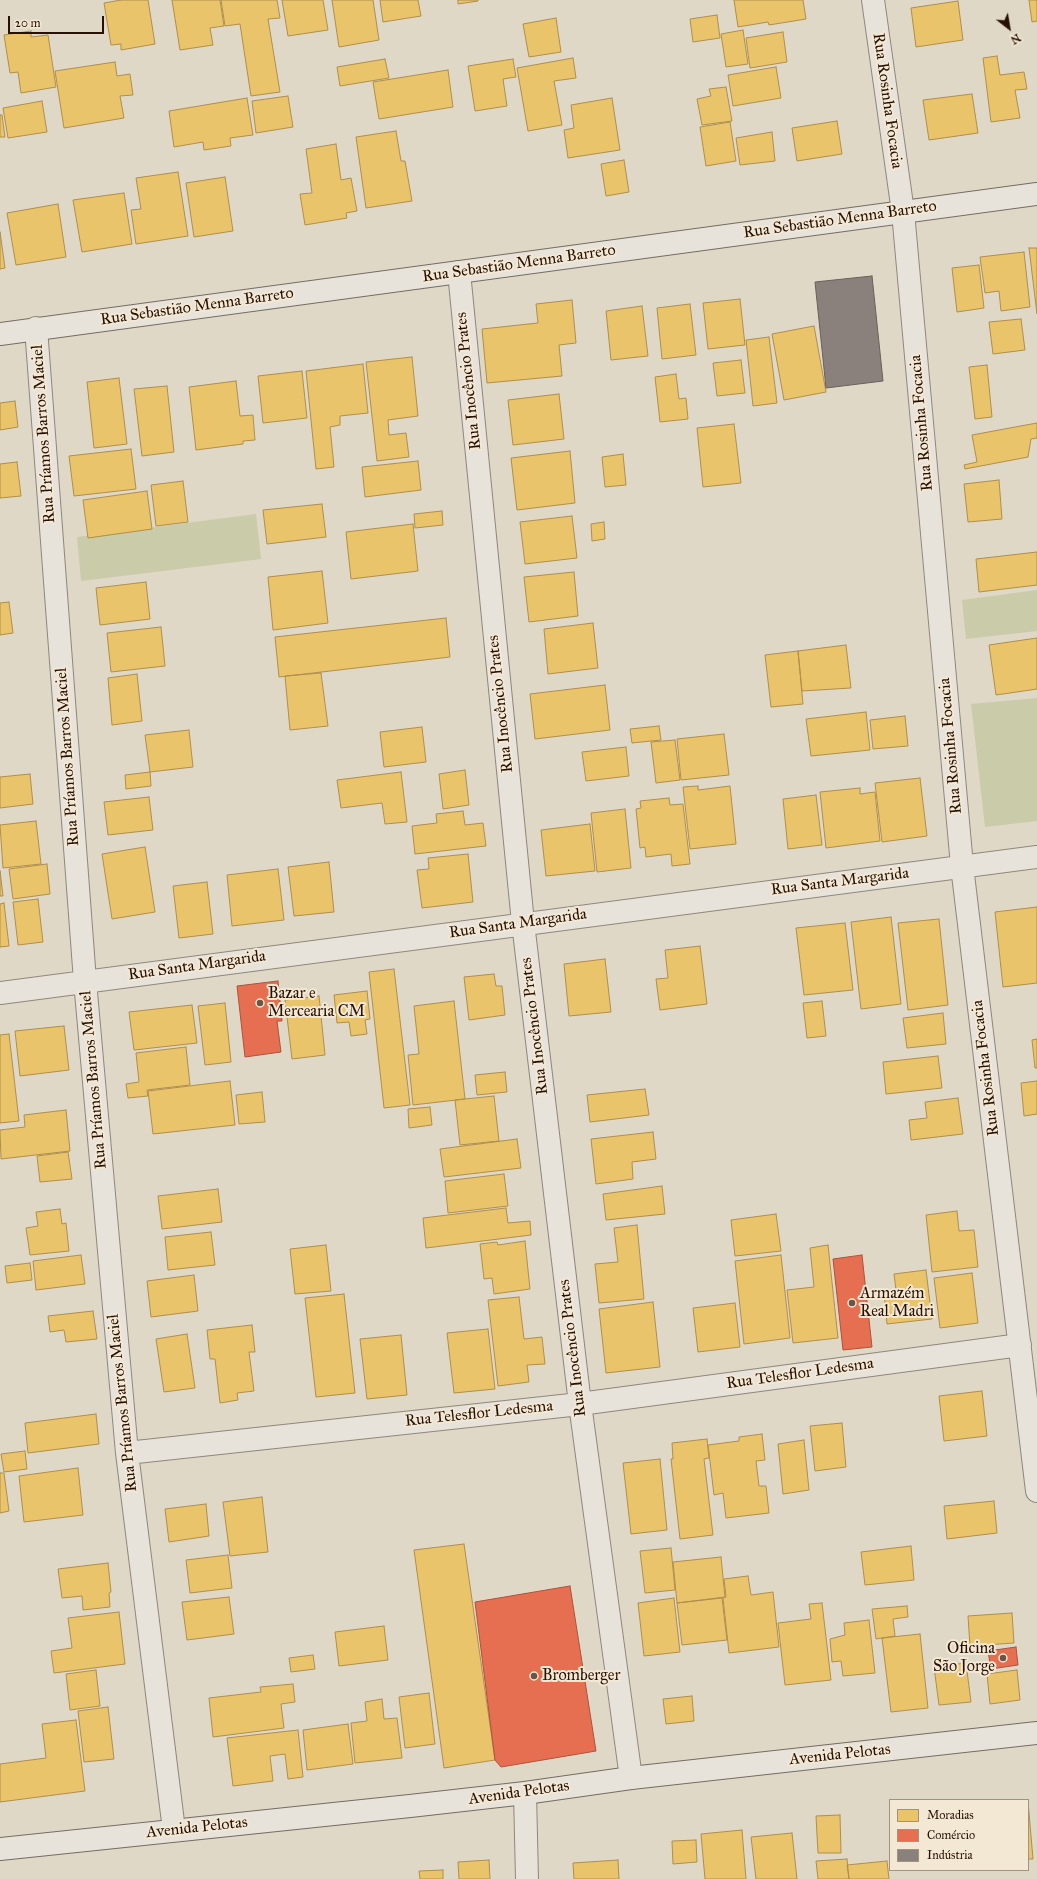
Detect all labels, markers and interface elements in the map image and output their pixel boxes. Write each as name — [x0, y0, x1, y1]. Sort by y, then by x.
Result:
scale bar — [10, 8, 106, 34]
north arrow — [989, 8, 1029, 48]
text: 20 m — [15, 16, 41, 30]
text: N — [1008, 31, 1023, 47]
street label: Rua Rosinha Focacia — [868, 32, 906, 170]
street label: Rua Sebastião Menna Barreto — [742, 197, 938, 243]
street label: Rua Sebastião Menna Barreto — [421, 241, 617, 287]
street label: Rua Sebastião Menna Barreto — [99, 284, 295, 330]
street label: Rua Inocêncio Prates — [452, 311, 486, 451]
street label: Rua Príamos Barros Maciel — [28, 344, 60, 524]
street label: Rua Rosinha Focacia — [906, 354, 938, 492]
street label: Rua Inocêncio Prates — [484, 634, 518, 774]
street label: Rua Príamos Barros Maciel — [52, 667, 84, 847]
street label: Rua Rosinha Focacia — [935, 677, 967, 815]
street label: Rua Santa Margarida — [770, 864, 910, 900]
street label: Rua Santa Margarida — [448, 905, 588, 943]
street label: Rua Santa Margarida — [127, 947, 267, 985]
street label: Rua Inocêncio Prates — [517, 956, 553, 1096]
place label: Bazar e Mercearia CM — [268, 984, 365, 1022]
street label: Rua Príamos Barros Maciel — [77, 990, 111, 1170]
marker: Bazar e Mercearia CM — [255, 998, 265, 1008]
street label: Rua Rosinha Focacia — [968, 999, 1004, 1137]
street label: Rua Inocêncio Prates — [555, 1278, 591, 1418]
place label: Armazém Real Madri — [860, 1284, 934, 1322]
marker: Armazém Real Madri — [847, 1298, 857, 1308]
street label: Rua Príamos Barros Maciel — [104, 1313, 142, 1493]
street label: Rua Telesflor Ledesma — [725, 1354, 875, 1394]
street label: Rua Telesflor Ledesma — [404, 1397, 554, 1431]
place label: Oficina São Jorge — [933, 1639, 995, 1677]
marker: Oficina São Jorge — [998, 1653, 1008, 1663]
place label: Bromberger — [542, 1666, 620, 1686]
marker: Bromberger — [529, 1671, 539, 1681]
street label: Avenida Pelotas — [788, 1740, 892, 1770]
street label: Avenida Pelotas — [467, 1776, 571, 1810]
legend — [889, 1799, 1029, 1871]
text: Moradias — [927, 1808, 974, 1822]
street label: Avenida Pelotas — [145, 1813, 249, 1843]
text: Comércio — [927, 1828, 975, 1842]
text: Indústria — [927, 1848, 973, 1862]

